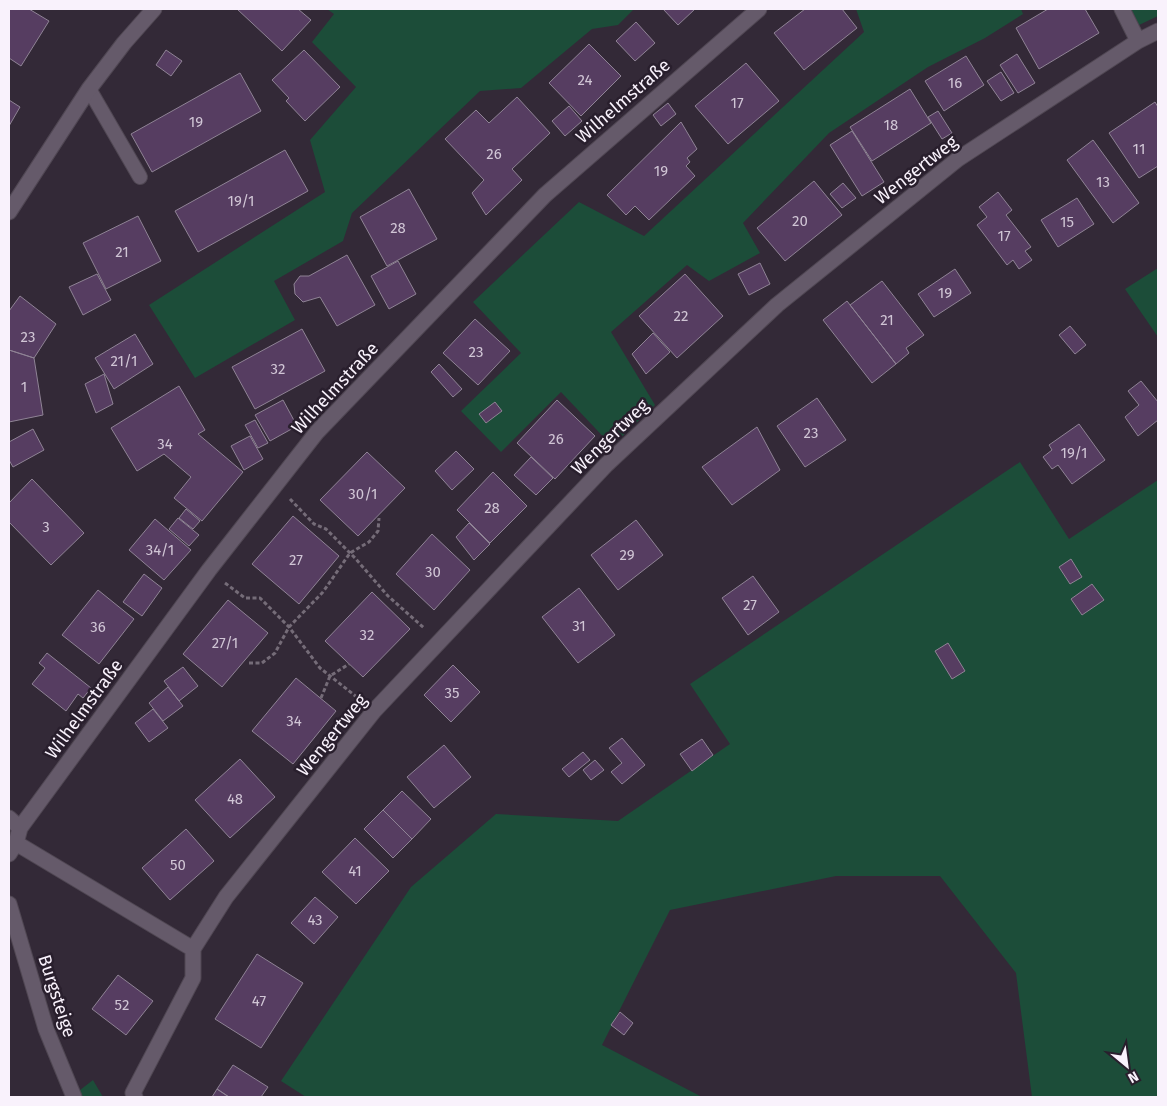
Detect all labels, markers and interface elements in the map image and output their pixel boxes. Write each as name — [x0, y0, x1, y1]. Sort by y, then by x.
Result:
street label: Wilhelmstraße — [571, 54, 675, 148]
house number: 24 — [577, 71, 593, 89]
house number: 16 — [948, 74, 962, 92]
house number: 17 — [730, 94, 744, 112]
house number: 19 — [189, 113, 203, 131]
house number: 18 — [884, 116, 898, 134]
street label: Wengertweg — [870, 130, 962, 209]
house number: 11 — [1133, 140, 1145, 158]
house number: 26 — [486, 145, 502, 163]
house number: 19 — [654, 162, 668, 180]
house number: 13 — [1096, 173, 1110, 191]
house number: 19/1 — [227, 192, 255, 210]
house number: 20 — [792, 212, 808, 230]
house number: 15 — [1060, 213, 1074, 231]
house number: 28 — [390, 219, 406, 237]
house number: 17 — [997, 227, 1011, 245]
house number: 21 — [115, 243, 129, 261]
house number: 19 — [938, 284, 952, 302]
house number: 22 — [674, 307, 688, 325]
house number: 21 — [880, 311, 894, 329]
house number: 23 — [21, 328, 35, 346]
street label: Wilhelmstraße — [287, 337, 383, 439]
house number: 23 — [469, 343, 483, 361]
house number: 21/1 — [111, 352, 137, 370]
house number: 32 — [271, 360, 285, 378]
house number: 1 — [21, 378, 27, 396]
street label: Wengertweg — [567, 394, 654, 479]
house number: 23 — [804, 424, 818, 442]
house number: 26 — [548, 430, 564, 448]
house number: 34 — [157, 435, 173, 453]
house number: 19/1 — [1060, 444, 1088, 462]
house number: 30/1 — [348, 485, 378, 503]
house number: 28 — [484, 499, 500, 517]
house number: 3 — [42, 518, 50, 536]
house number: 34/1 — [146, 541, 174, 559]
house number: 29 — [619, 546, 635, 564]
house number: 27 — [289, 551, 303, 569]
house number: 30 — [425, 563, 441, 581]
house number: 27 — [743, 596, 757, 614]
house number: 31 — [572, 617, 586, 635]
house number: 36 — [90, 618, 106, 636]
house number: 32 — [360, 626, 374, 644]
house number: 27/1 — [212, 634, 238, 652]
street label: Wilhelmstraße — [40, 655, 128, 763]
house number: 35 — [444, 684, 460, 702]
street label: Wengertweg — [292, 689, 372, 781]
house number: 34 — [286, 712, 302, 730]
house number: 48 — [227, 790, 243, 808]
house number: 50 — [170, 856, 186, 874]
house number: 41 — [348, 862, 362, 880]
house number: 43 — [307, 911, 323, 929]
street label: Burgsteige — [33, 952, 81, 1040]
house number: 47 — [252, 992, 266, 1010]
house number: 52 — [115, 996, 129, 1014]
north arrow — [1102, 1041, 1152, 1091]
text: N — [1125, 1067, 1141, 1087]

